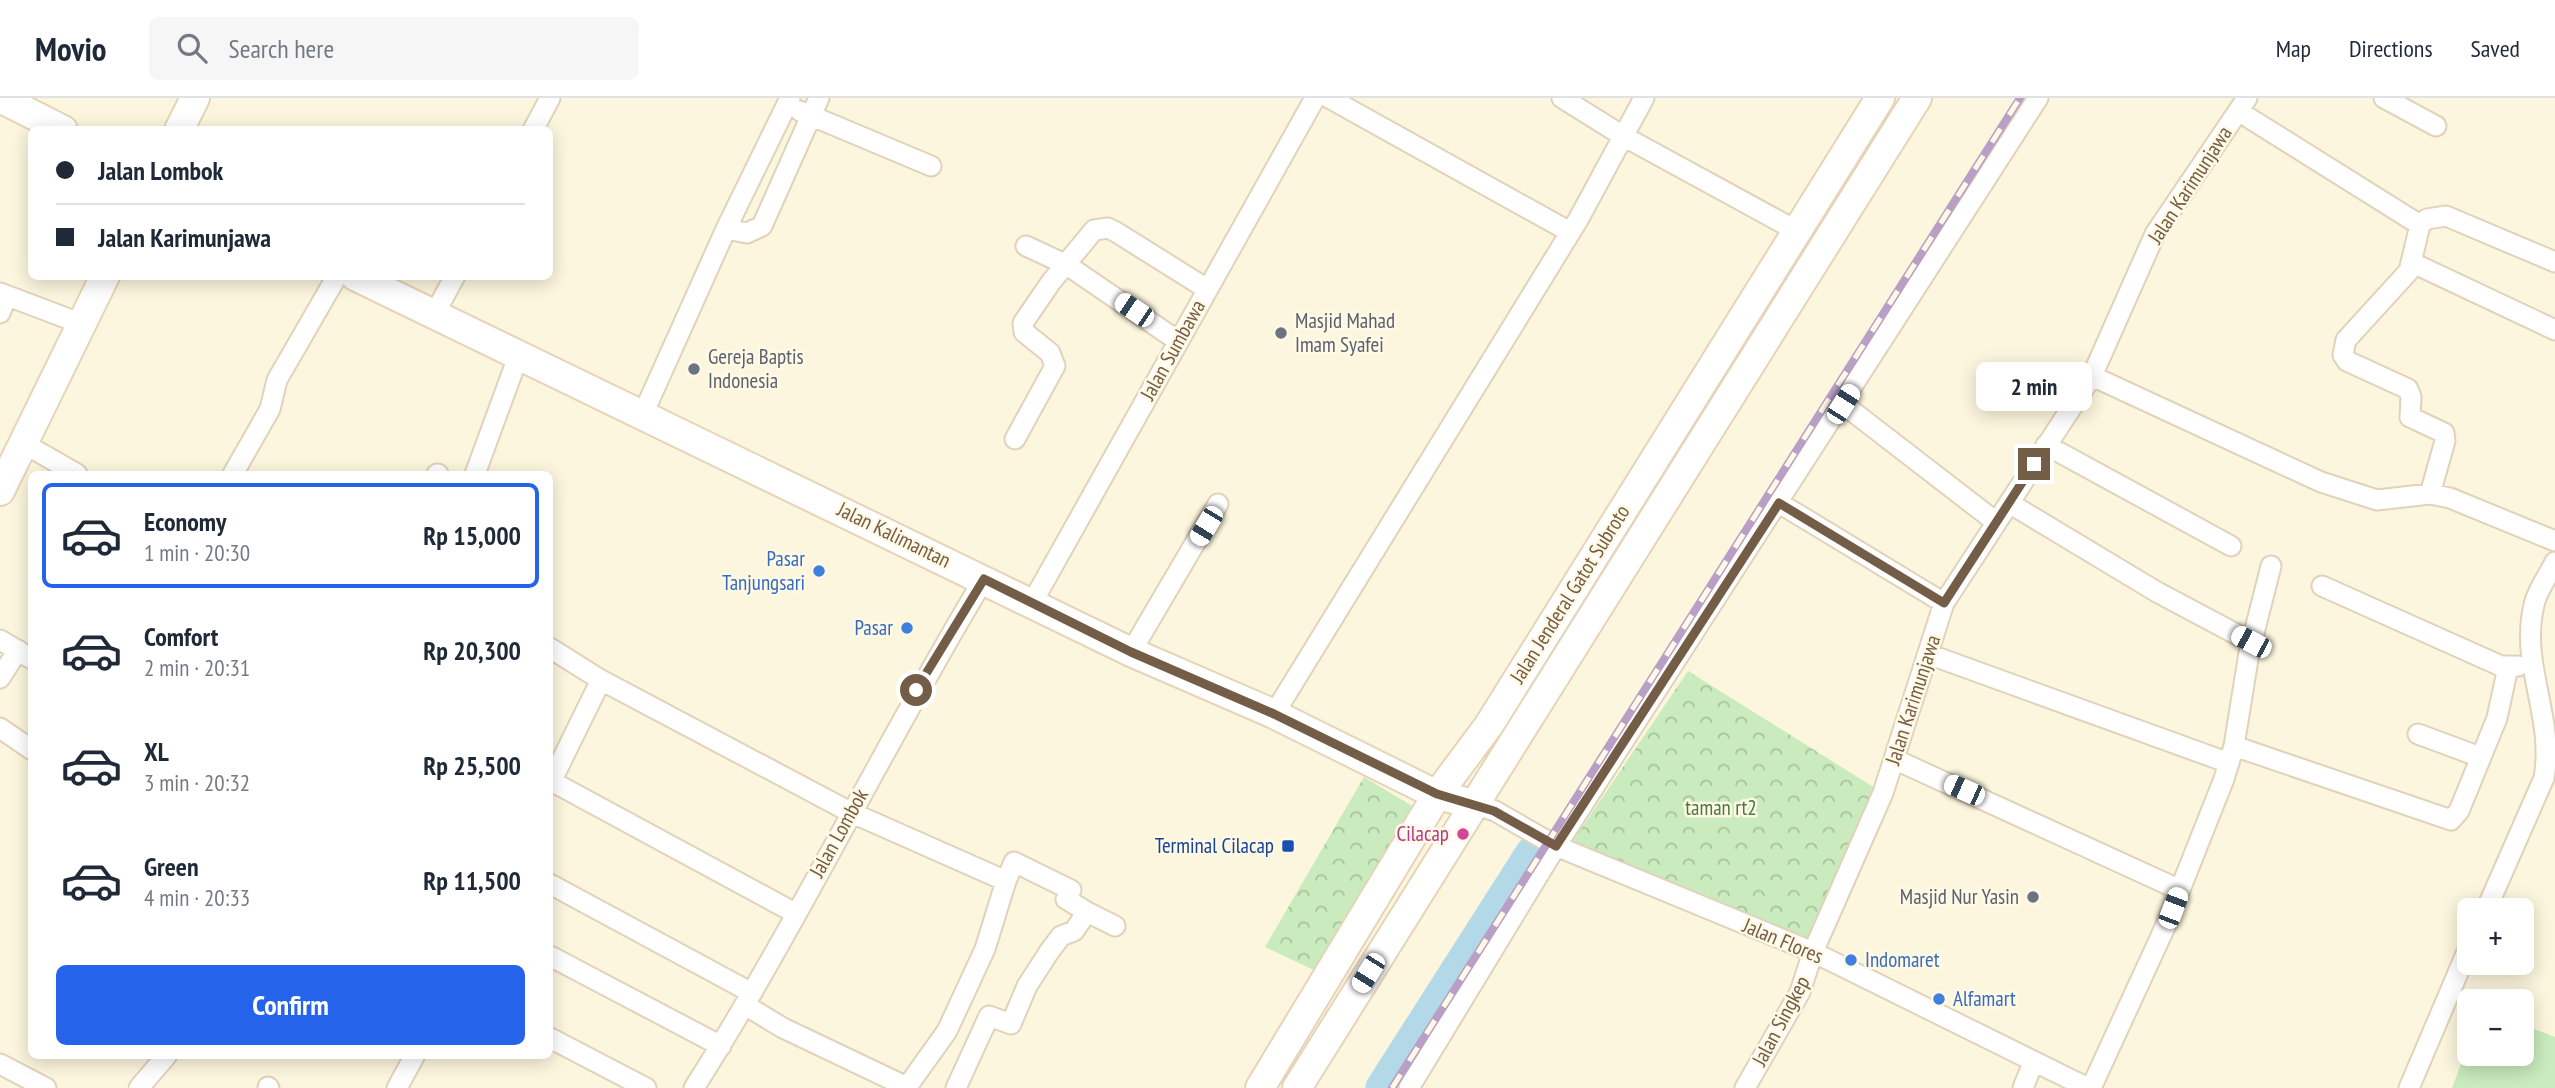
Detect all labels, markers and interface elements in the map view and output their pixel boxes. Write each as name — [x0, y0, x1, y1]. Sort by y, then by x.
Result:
search box — [149, 17, 639, 80]
text: Movio — [35, 27, 107, 70]
icon: search — [173, 29, 211, 67]
text: Search here — [229, 32, 334, 65]
text: Map — [2276, 33, 2311, 64]
text: Directions — [2349, 33, 2433, 64]
text: Saved — [2471, 33, 2520, 64]
street label: Jalan Karimunjawa — [2141, 121, 2238, 249]
text: Jalan Lombok — [98, 154, 223, 187]
text: Jalan Karimunjawa — [98, 221, 271, 254]
car — [1111, 290, 1158, 330]
street label: Jalan Sumbawa — [1133, 295, 1211, 406]
place label: Masjid Mahad Imam Syafei — [1295, 307, 1395, 358]
marker: Masjid Mahad Imam Syafei — [1273, 325, 1289, 341]
place label: Gereja Baptis Indonesia — [708, 343, 804, 394]
marker: Gereja Baptis Indonesia — [686, 361, 702, 377]
callout: 2 min — [1976, 362, 2092, 412]
text: 2 min — [2011, 372, 2057, 401]
car — [1823, 381, 1864, 427]
route end — [2018, 448, 2050, 480]
street label: Jalan Kalimantan — [832, 495, 955, 574]
street label: Jalan Jenderal Gatot Subroto — [1503, 500, 1635, 689]
car — [1187, 503, 1226, 549]
icon: car — [60, 504, 123, 567]
text: Economy — [144, 505, 226, 538]
text: Rp 15,000 — [423, 519, 521, 552]
text: 1 min · 20:30 — [144, 538, 250, 567]
place label: Pasar Tanjungsari — [722, 545, 805, 596]
marker: Pasar Tanjungsari — [811, 563, 827, 579]
place label: Pasar — [854, 614, 893, 641]
icon: car — [60, 619, 123, 682]
text: Comfort — [144, 620, 218, 653]
marker: Pasar — [899, 620, 915, 636]
car — [2228, 623, 2275, 661]
street label: Jalan Karimunjawa — [1879, 632, 1946, 769]
text: Rp 20,300 — [423, 634, 521, 667]
text: 2 min · 20:31 — [144, 653, 250, 682]
route start — [900, 674, 932, 706]
icon: car — [60, 734, 123, 797]
text: XL — [144, 735, 169, 768]
text: Rp 25,500 — [423, 749, 521, 782]
text: 3 min · 20:32 — [144, 768, 250, 797]
car — [1941, 772, 1988, 808]
street label: Jalan Lombok — [803, 784, 874, 883]
park label: taman rt2 — [1685, 794, 1757, 821]
place label: Cilacap — [1397, 820, 1449, 847]
marker: Cilacap — [1455, 826, 1471, 842]
place label: Terminal Cilacap — [1155, 832, 1274, 859]
marker: Terminal Cilacap — [1280, 838, 1296, 854]
icon: car — [60, 849, 123, 912]
text: Green — [144, 850, 199, 883]
text: Rp 11,500 — [423, 864, 521, 897]
text: 4 min · 20:33 — [144, 883, 250, 912]
place label: Masjid Nur Yasin — [1900, 883, 2019, 910]
car — [2156, 885, 2191, 931]
marker: Masjid Nur Yasin — [2025, 889, 2041, 905]
map controls — [2457, 898, 2534, 1066]
button: + — [2457, 898, 2534, 975]
street label: Jalan Flores — [1738, 911, 1827, 969]
place label: Indomaret — [1865, 946, 1940, 973]
car — [1348, 950, 1389, 996]
marker: Indomaret — [1843, 952, 1859, 968]
button: Confirm — [56, 965, 525, 1045]
street label: Jalan Singkep — [1745, 971, 1815, 1071]
place label: Alfamart — [1953, 985, 2016, 1012]
button: − — [2457, 989, 2534, 1066]
marker: Alfamart — [1931, 991, 1947, 1007]

